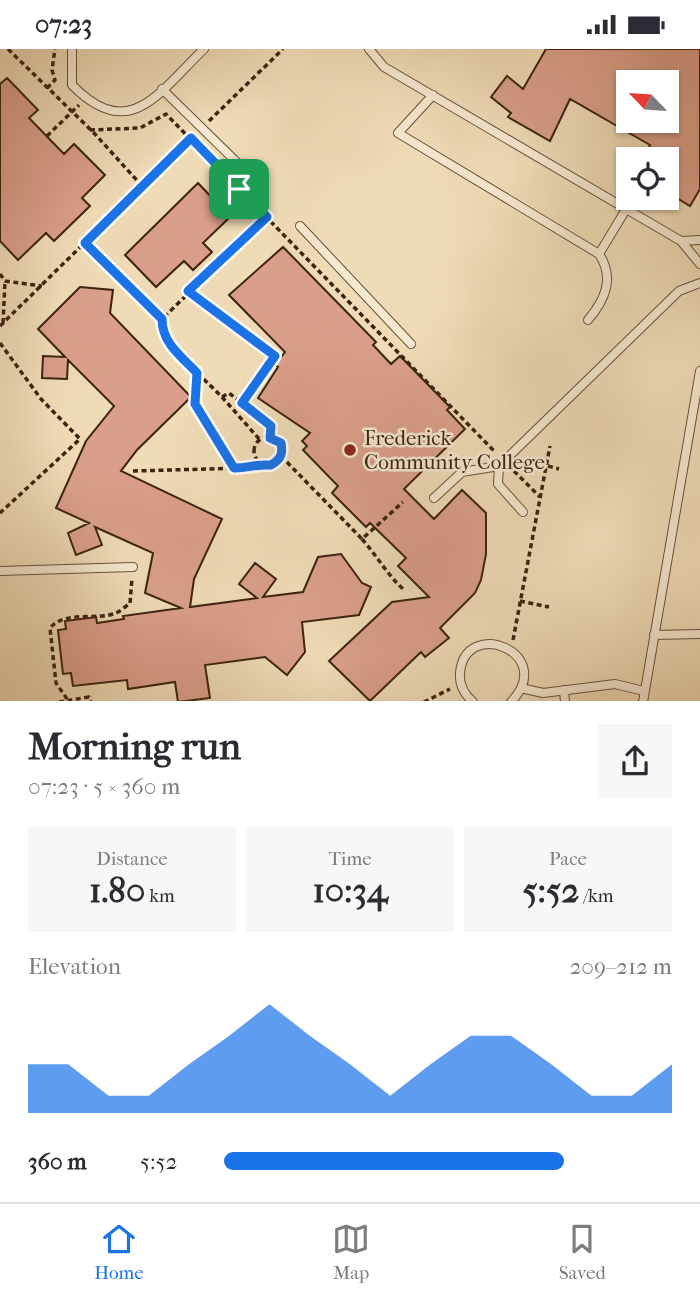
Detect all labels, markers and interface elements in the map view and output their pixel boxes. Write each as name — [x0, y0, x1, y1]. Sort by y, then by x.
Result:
text: 07:23 — [35, 9, 92, 40]
north arrow — [616, 70, 679, 133]
map controls — [616, 70, 679, 210]
button: locate — [616, 147, 679, 210]
pin — [209, 159, 269, 219]
icon: arrive — [220, 170, 258, 208]
place label: Frederick Community College — [364, 426, 545, 474]
marker: Frederick Community College — [342, 442, 358, 458]
text: Morning run — [28, 724, 241, 769]
button: share — [598, 724, 672, 798]
text: 07:23 · 5 × 360 m — [28, 773, 180, 800]
text: Distance — [96, 848, 168, 870]
text: Time — [328, 848, 372, 870]
text: Pace — [549, 848, 587, 870]
text: 1.80 — [89, 870, 145, 911]
text: 10:34 — [312, 870, 388, 911]
text: 5:52 — [522, 870, 579, 911]
text: km — [145, 885, 175, 907]
text: /km — [579, 885, 614, 907]
text: Elevation — [28, 953, 121, 980]
text: 209–212 m — [569, 953, 672, 980]
text: 360 m — [28, 1148, 87, 1175]
text: 5:52 — [140, 1148, 177, 1175]
tab: Home — [94, 1220, 144, 1284]
tab: Map — [332, 1220, 370, 1284]
tab: Saved — [559, 1220, 606, 1284]

